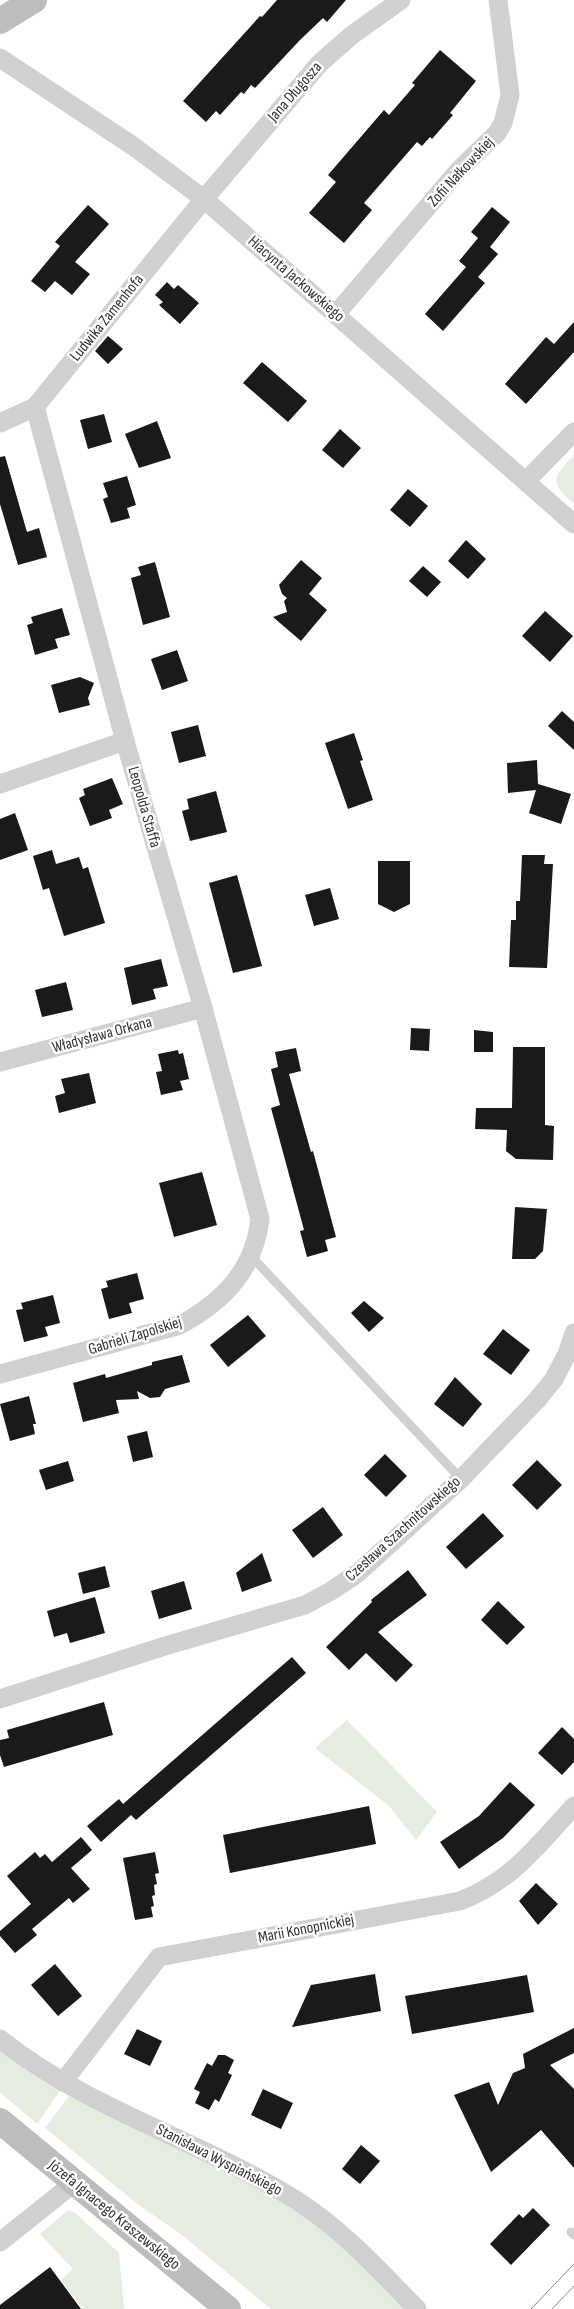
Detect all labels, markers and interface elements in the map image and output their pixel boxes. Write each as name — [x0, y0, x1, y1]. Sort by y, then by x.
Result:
street label: Jana Długosza — [263, 58, 326, 127]
street label: Zofii Nałkowskiej — [424, 133, 498, 211]
street label: Hiacynta Jackowskiego — [244, 232, 348, 326]
street label: Ludwika Zamenhofa — [66, 271, 148, 365]
street label: Leopolda Staffa — [123, 764, 165, 850]
street label: Władysława Orkana — [50, 1013, 154, 1057]
street label: Gabrieli Zapolskiej — [86, 1313, 184, 1359]
street label: Czesława Szachnitowskiego — [342, 1472, 464, 1586]
street label: Marii Konopnickiej — [257, 1910, 356, 1948]
street label: Stanisława Wyspiańskiego — [153, 2120, 285, 2200]
street label: Józefa Ignacego Kraszewskiego — [43, 2155, 184, 2274]

